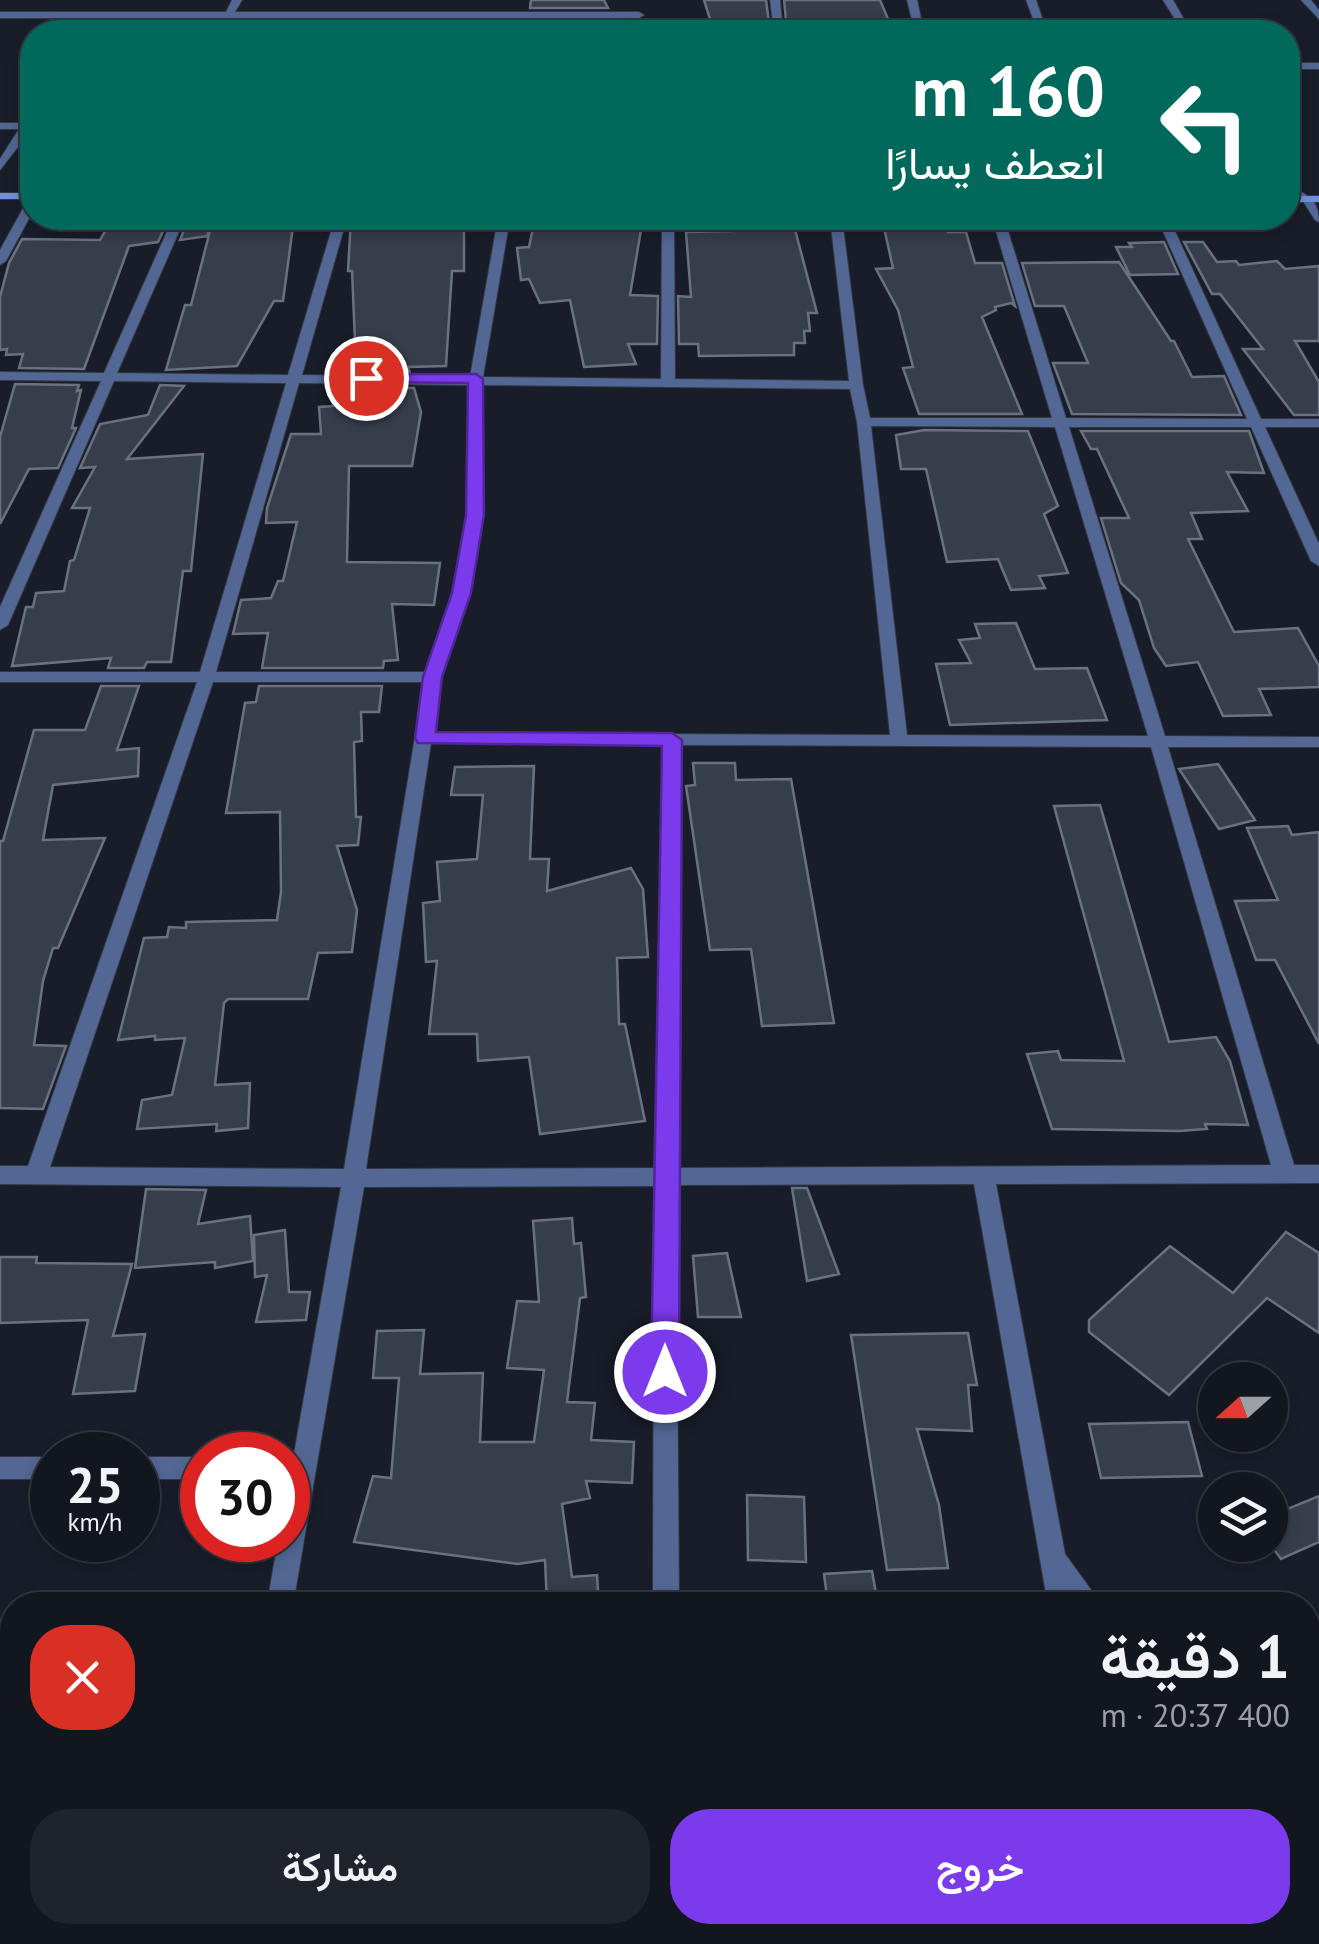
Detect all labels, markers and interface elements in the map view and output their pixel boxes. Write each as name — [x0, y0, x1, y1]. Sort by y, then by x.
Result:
text: 160 m — [912, 45, 1105, 135]
icon: left — [1140, 60, 1270, 190]
text: انعطف يسارًا — [885, 133, 1105, 191]
pin — [324, 336, 409, 421]
icon: arrive — [339, 351, 394, 406]
position arrow — [613, 1320, 717, 1424]
north arrow — [1198, 1362, 1288, 1452]
map controls — [1198, 1362, 1288, 1562]
speed limit sign: 30 — [180, 1432, 310, 1562]
text: 25 — [67, 1452, 123, 1517]
button: layers — [1198, 1472, 1288, 1562]
text: km/h — [68, 1506, 122, 1538]
text: 1 دقيقة — [1100, 1617, 1290, 1695]
button: close — [30, 1625, 135, 1730]
text: 400 m · 20:37 — [1101, 1694, 1290, 1736]
button: مشاركة — [30, 1809, 650, 1924]
button: خروج — [670, 1809, 1290, 1924]

